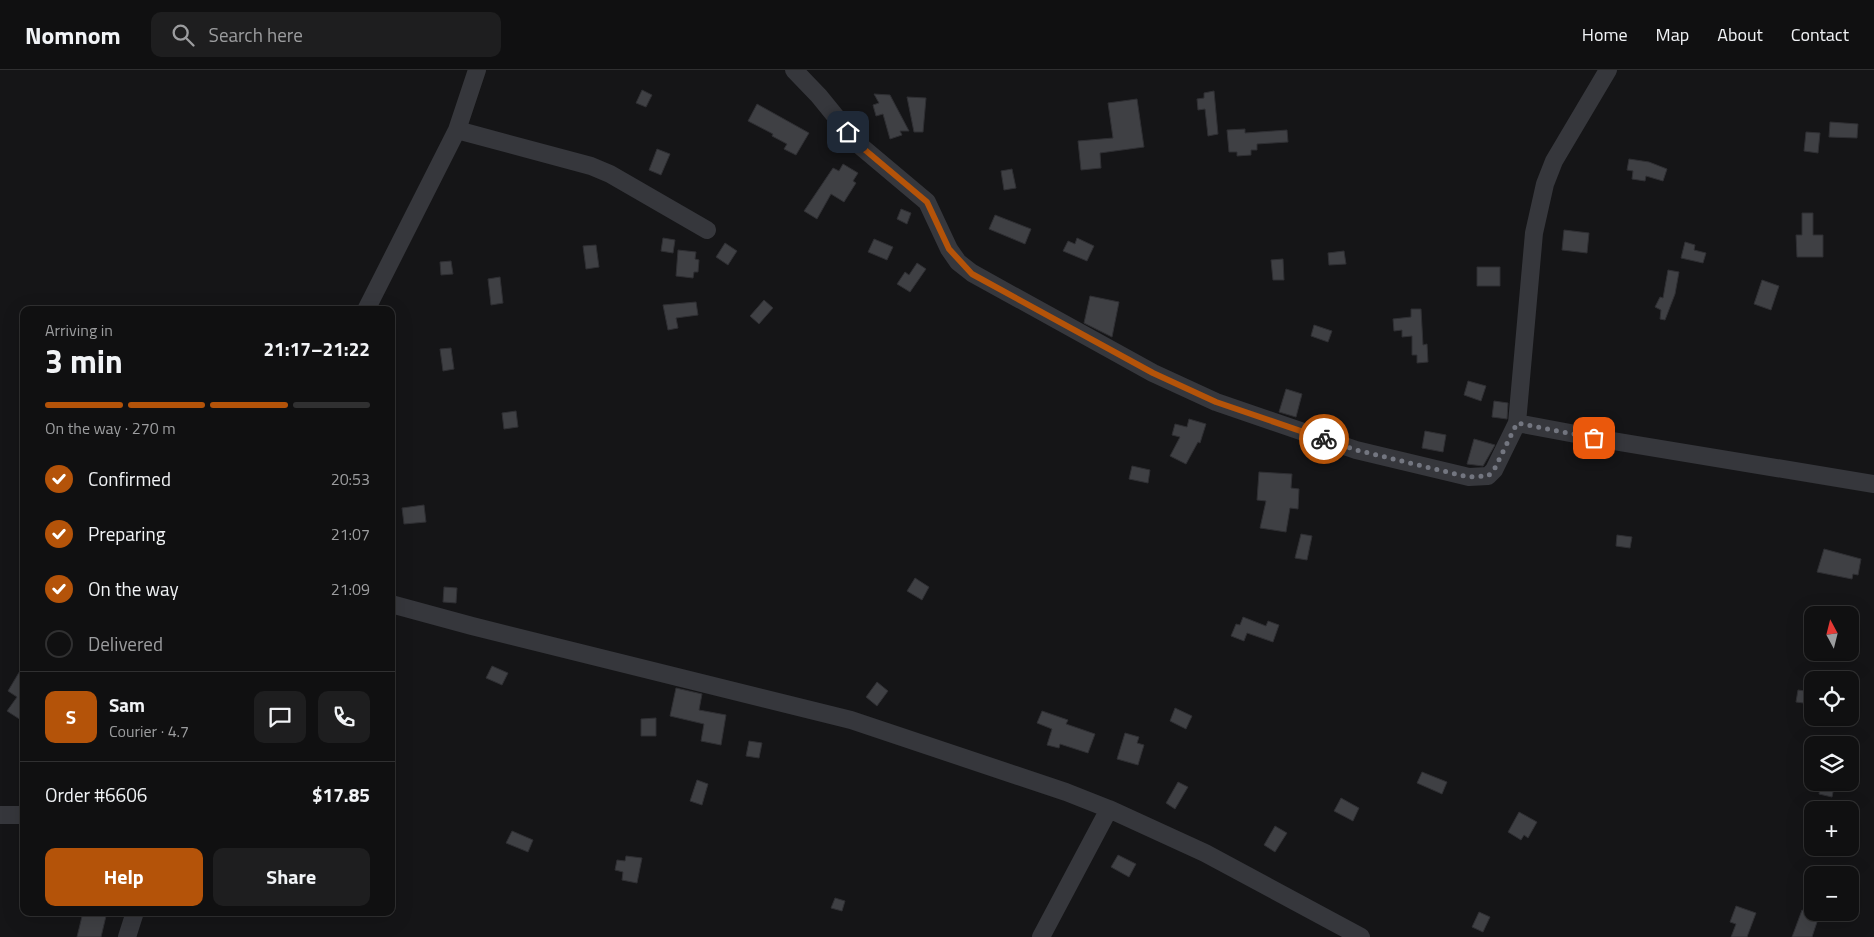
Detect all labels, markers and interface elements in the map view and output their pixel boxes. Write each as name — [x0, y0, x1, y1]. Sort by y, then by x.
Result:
search box — [151, 12, 501, 57]
text: Nomnom — [25, 17, 121, 53]
text: Search here — [209, 20, 303, 49]
icon: search — [169, 21, 197, 49]
text: Home — [1582, 21, 1628, 48]
text: Map — [1656, 21, 1689, 48]
text: About — [1717, 21, 1763, 48]
text: Contact — [1791, 21, 1849, 48]
pin — [827, 111, 869, 153]
icon: home — [834, 118, 862, 146]
text: Arriving in — [45, 318, 113, 342]
text: 21:17–21:22 — [263, 334, 370, 363]
text: 3 min — [45, 337, 123, 385]
courier — [1299, 414, 1349, 464]
text: On the way · 270 m — [45, 416, 176, 440]
pin — [1573, 417, 1615, 459]
icon: bag — [1580, 424, 1608, 452]
icon: bike — [1310, 425, 1338, 453]
text: Confirmed — [88, 464, 171, 493]
icon: check — [45, 465, 73, 493]
text: 20:53 — [331, 467, 370, 491]
text: Preparing — [88, 519, 165, 548]
icon: check — [45, 520, 73, 548]
text: 21:07 — [331, 522, 370, 546]
text: On the way — [88, 574, 179, 603]
icon: check — [45, 575, 73, 603]
text: 21:09 — [331, 577, 370, 601]
north arrow — [1804, 606, 1859, 661]
map controls — [1804, 606, 1859, 921]
text: Delivered — [88, 629, 163, 658]
button: locate — [1804, 671, 1859, 726]
text: Sam — [109, 690, 145, 719]
button: chat — [254, 691, 306, 743]
button: phone — [318, 691, 370, 743]
text: S — [66, 702, 76, 731]
text: Courier · 4.7 — [109, 719, 189, 743]
button: layers — [1804, 736, 1859, 791]
text: Order #6606 — [45, 780, 147, 809]
text: $17.85 — [312, 780, 370, 809]
button: + — [1804, 801, 1859, 856]
button: Help — [45, 848, 203, 906]
button: Share — [213, 848, 370, 906]
button: − — [1804, 866, 1859, 921]

